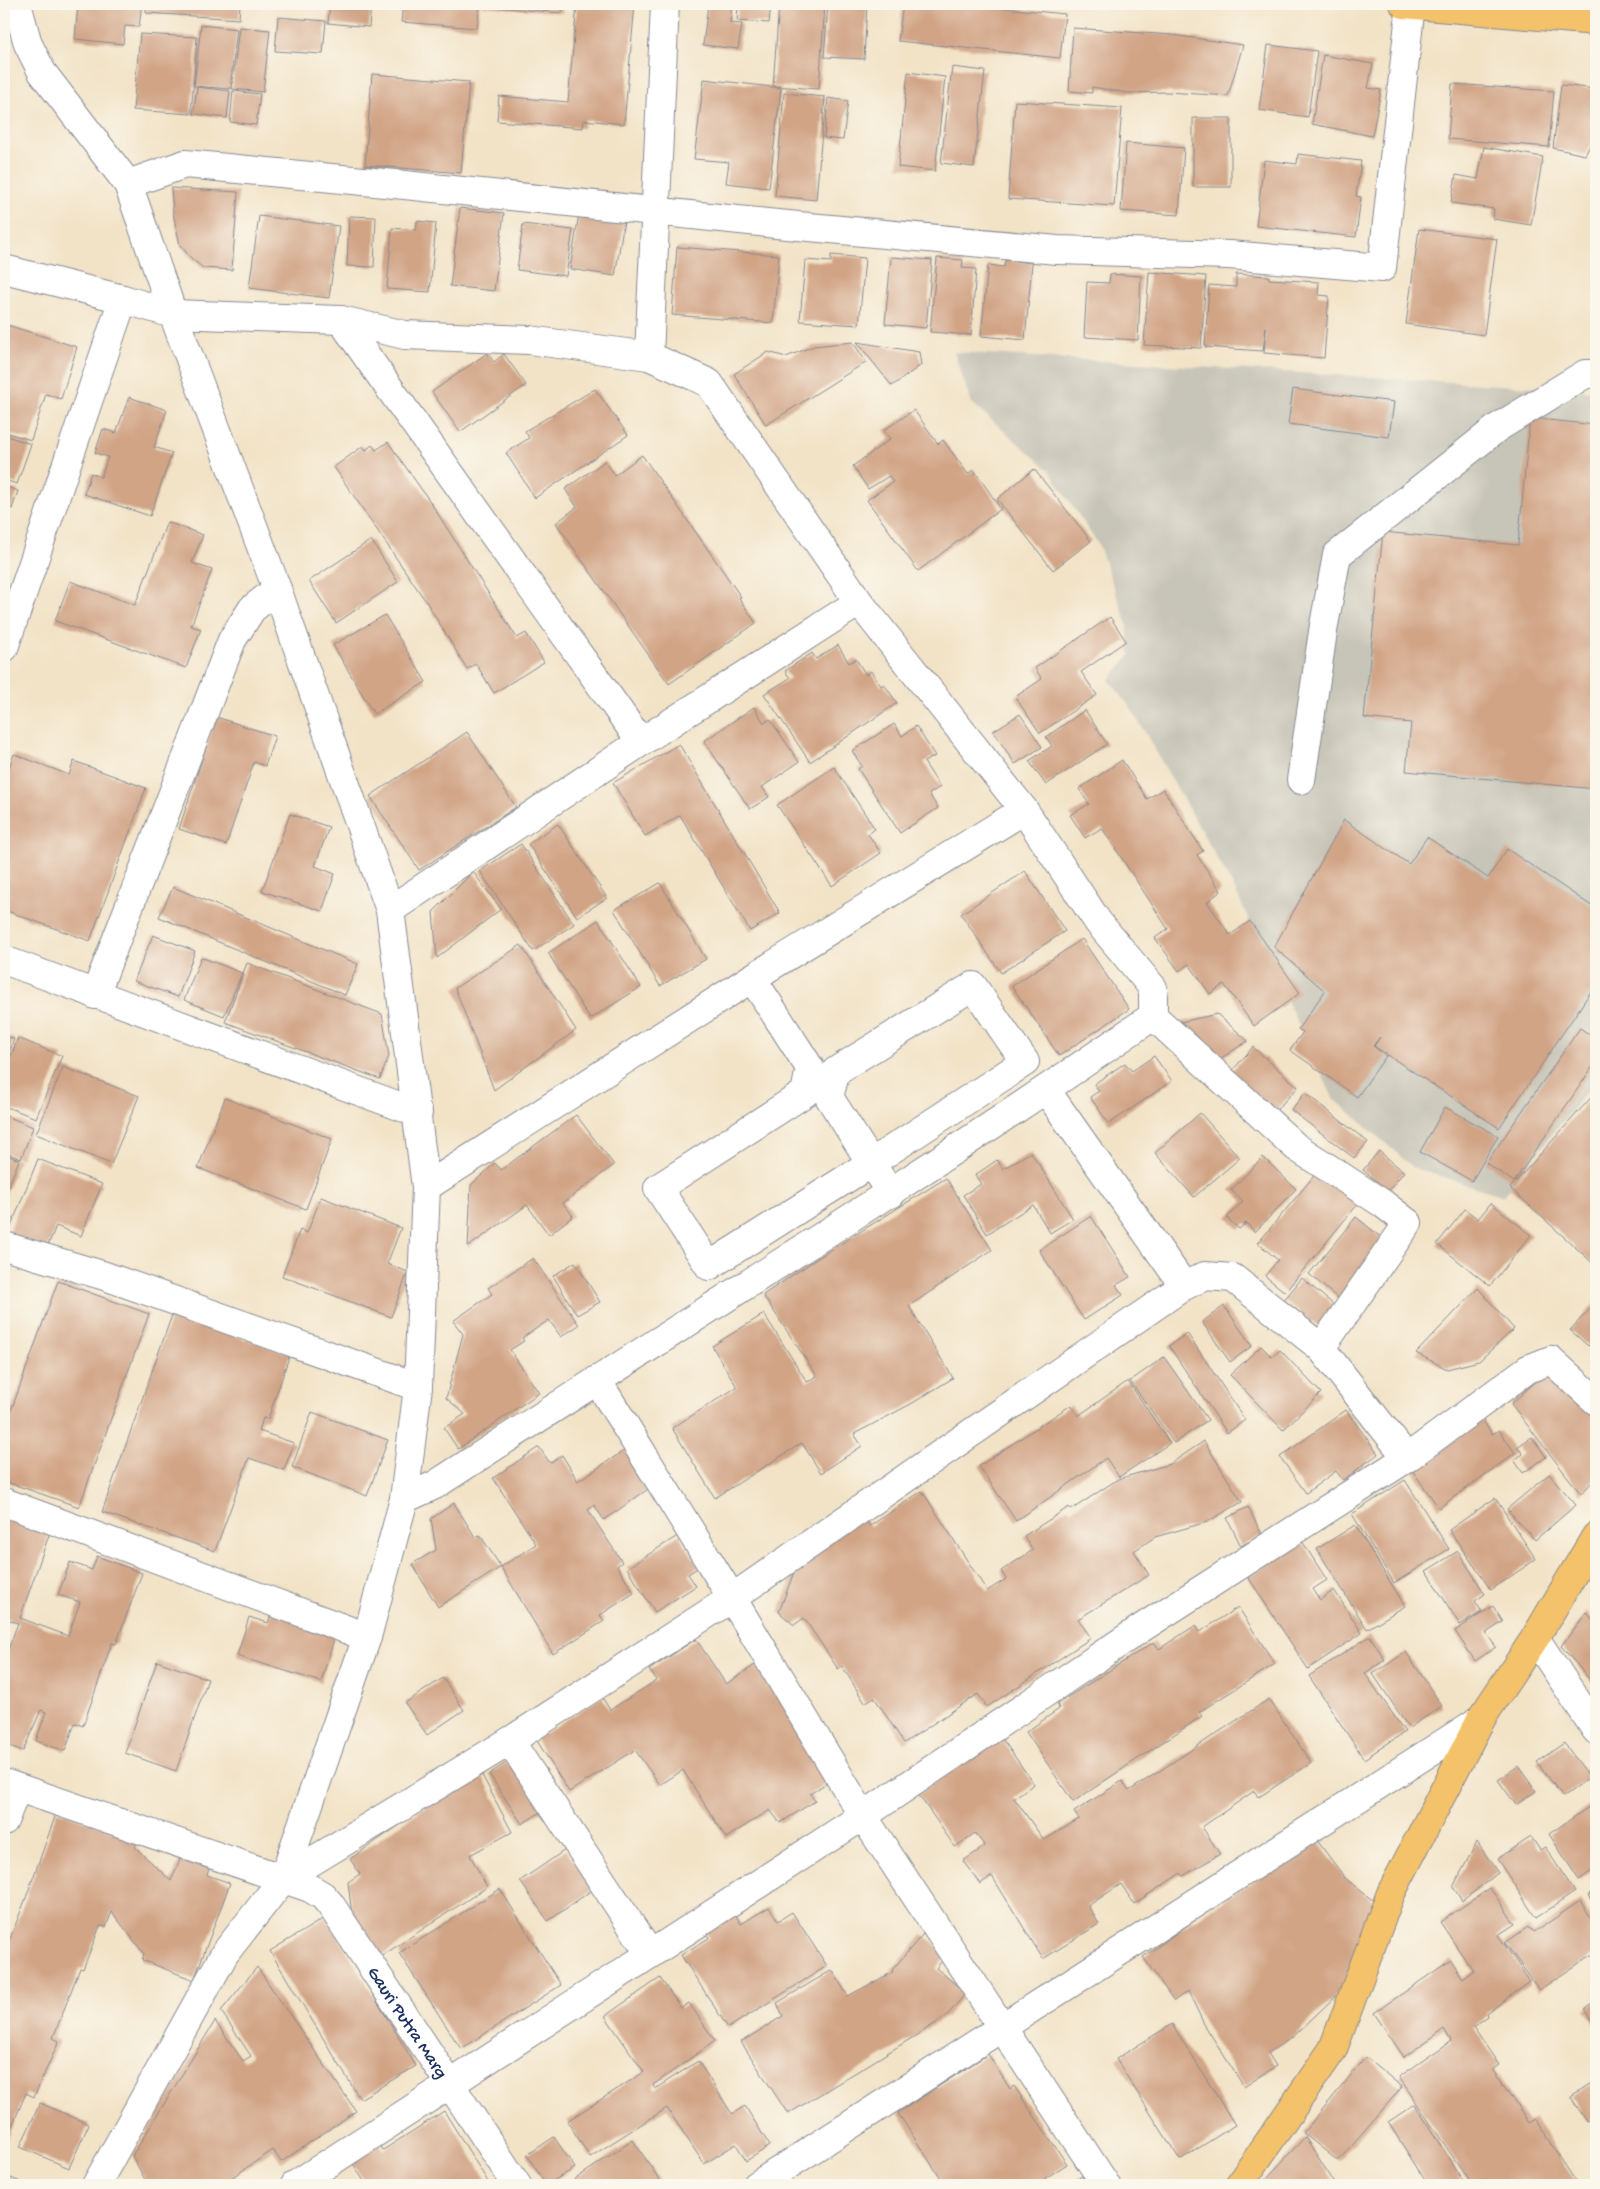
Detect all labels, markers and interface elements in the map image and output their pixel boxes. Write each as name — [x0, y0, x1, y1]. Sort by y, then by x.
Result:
street label: Gauri Putra Marg — [362, 1963, 451, 2083]

